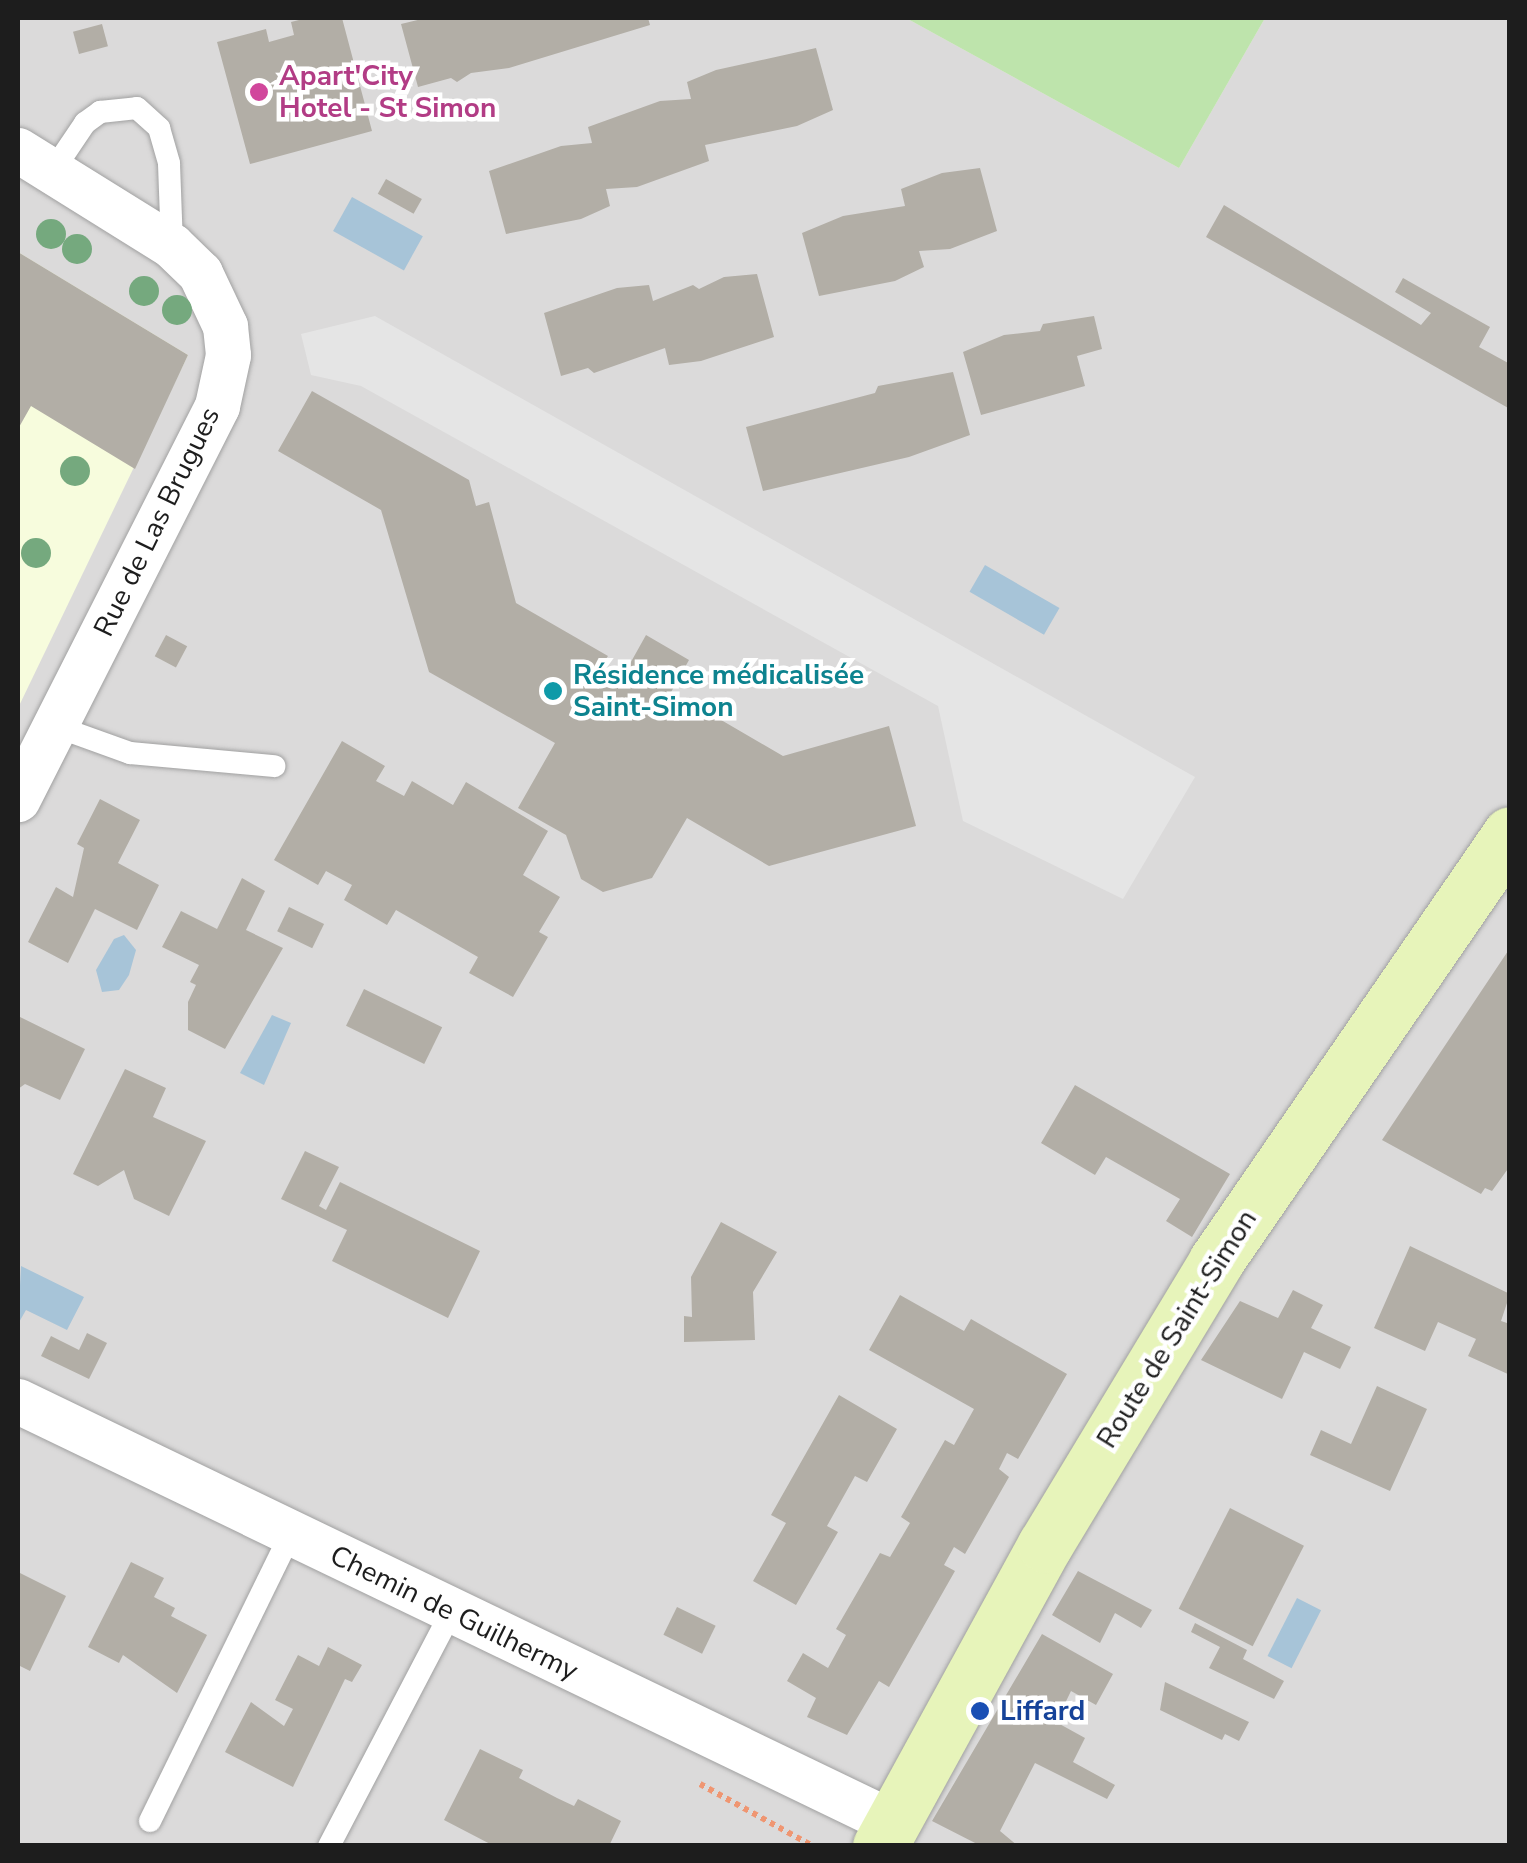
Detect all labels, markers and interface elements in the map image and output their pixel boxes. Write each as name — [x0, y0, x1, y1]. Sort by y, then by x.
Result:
place label: Apart'City Hotel - St Simon — [279, 59, 496, 125]
marker: Apart'City Hotel - St Simon — [248, 81, 270, 103]
street label: Rue de Las Brugues — [87, 402, 227, 642]
place label: Résidence médicalisée Saint-Simon — [573, 658, 864, 724]
marker: Résidence médicalisée Saint-Simon — [542, 680, 564, 702]
street label: Route de Saint-Simon — [1090, 1204, 1264, 1454]
street label: Chemin de Guilhermy — [325, 1538, 583, 1688]
place label: Liffard — [1000, 1694, 1085, 1728]
marker: Liffard — [969, 1700, 991, 1722]

